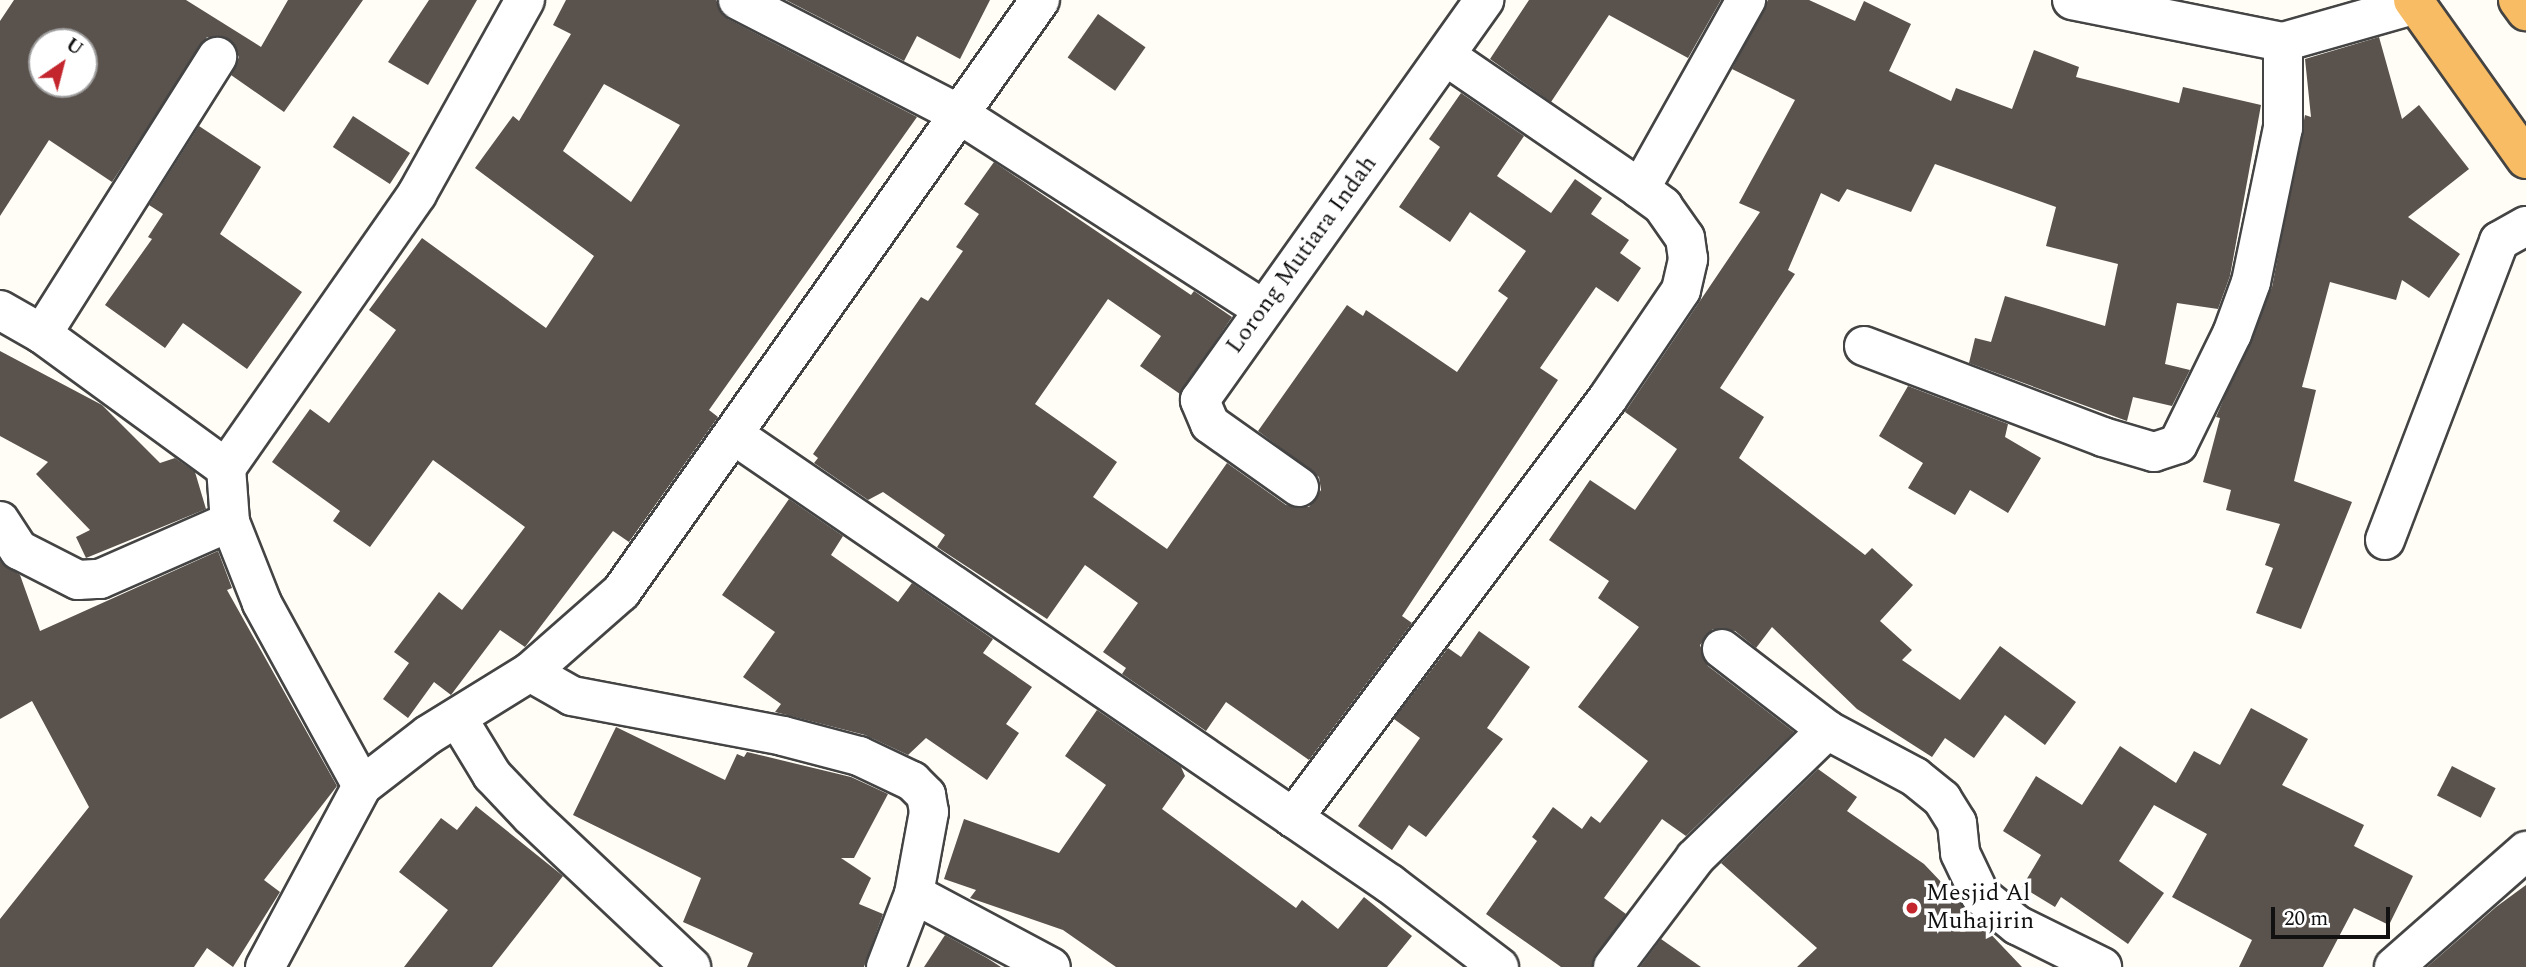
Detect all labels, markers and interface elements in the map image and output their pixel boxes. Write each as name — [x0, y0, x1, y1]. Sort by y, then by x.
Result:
north arrow — [28, 28, 98, 98]
text: U — [59, 31, 89, 63]
street label: Lorong Mutiara Indah — [1221, 150, 1383, 360]
place label: Mesjid Al Muhajirin — [1926, 880, 2034, 936]
scale bar — [2274, 894, 2393, 938]
marker: Mesjid Al Muhajirin — [1904, 900, 1920, 916]
text: 20 m — [2284, 903, 2328, 935]

